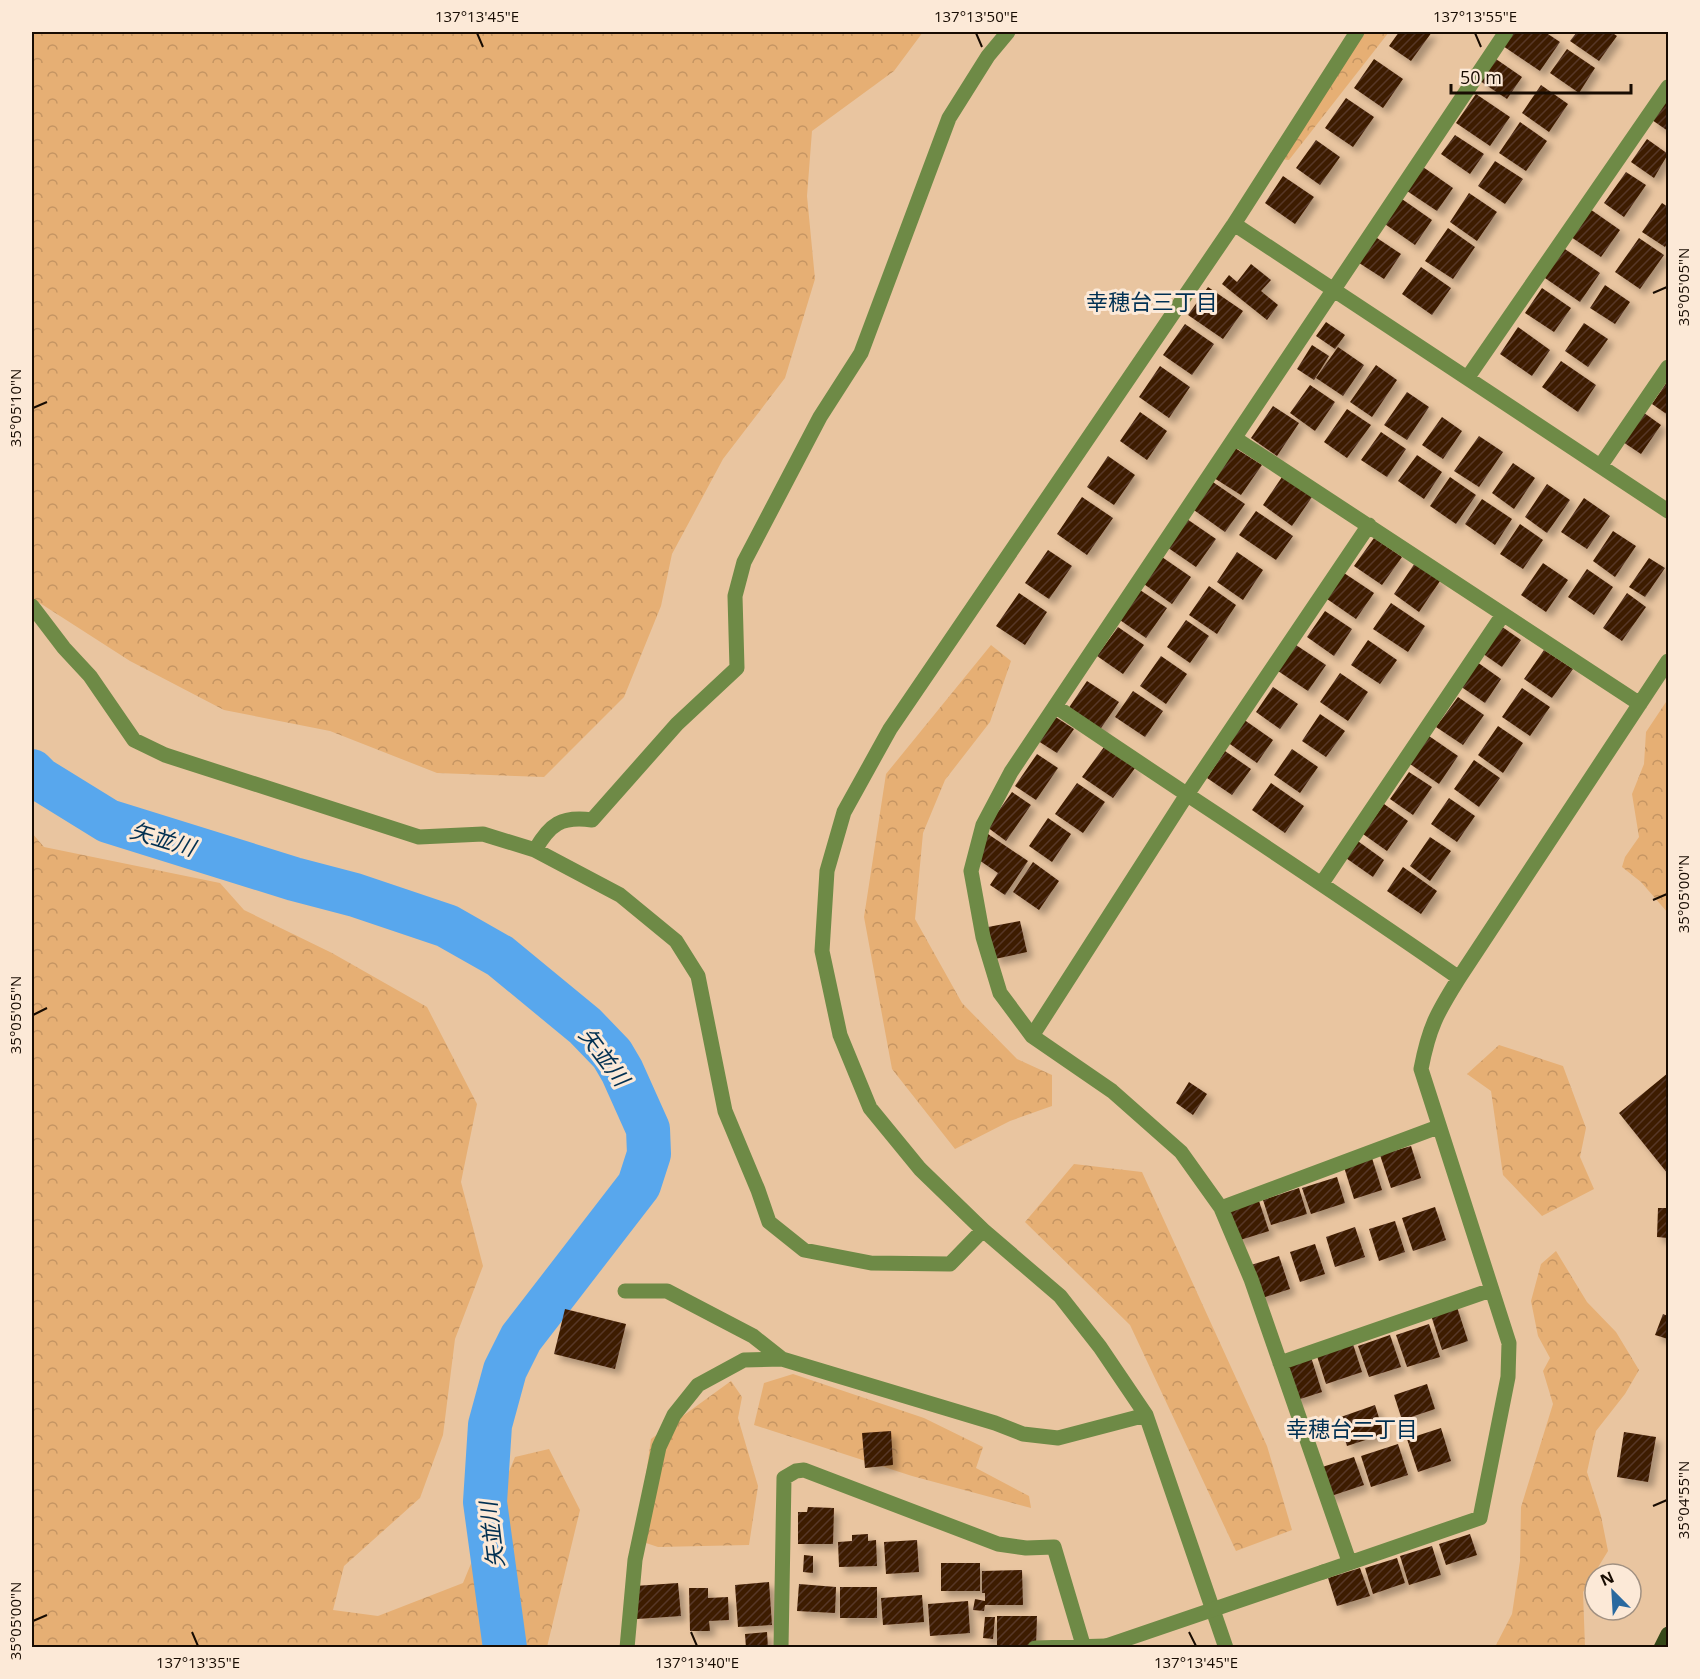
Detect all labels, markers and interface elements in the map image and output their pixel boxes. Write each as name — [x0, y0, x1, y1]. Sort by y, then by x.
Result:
text: 137°13'45"E — [435, 6, 519, 26]
text: 137°13'50"E — [934, 6, 1018, 26]
text: 137°13'55"E — [1433, 6, 1517, 26]
scale bar — [1451, 57, 1631, 95]
text: 50 m — [1460, 65, 1502, 89]
text: 35°05'05"N — [1673, 248, 1693, 326]
district label: 幸穂台三丁目 — [1086, 286, 1218, 316]
text: 35°05'10"N — [5, 369, 25, 447]
water label: 矢並川 — [127, 814, 201, 863]
text: 35°05'00"N — [1673, 855, 1693, 933]
text: 35°05'05"N — [5, 976, 25, 1054]
water label: 矢並川 — [573, 1021, 638, 1093]
district label: 幸穂台二丁目 — [1286, 1413, 1418, 1443]
text: 35°04'55"N — [1673, 1461, 1693, 1539]
water label: 矢並川 — [472, 1498, 510, 1570]
north arrow — [1583, 1562, 1643, 1622]
text: N — [1596, 1566, 1617, 1591]
text: 35°05'00"N — [5, 1582, 25, 1660]
text: 137°13'35"E — [156, 1652, 240, 1672]
text: 137°13'40"E — [655, 1652, 739, 1672]
text: 137°13'45"E — [1154, 1652, 1238, 1672]

